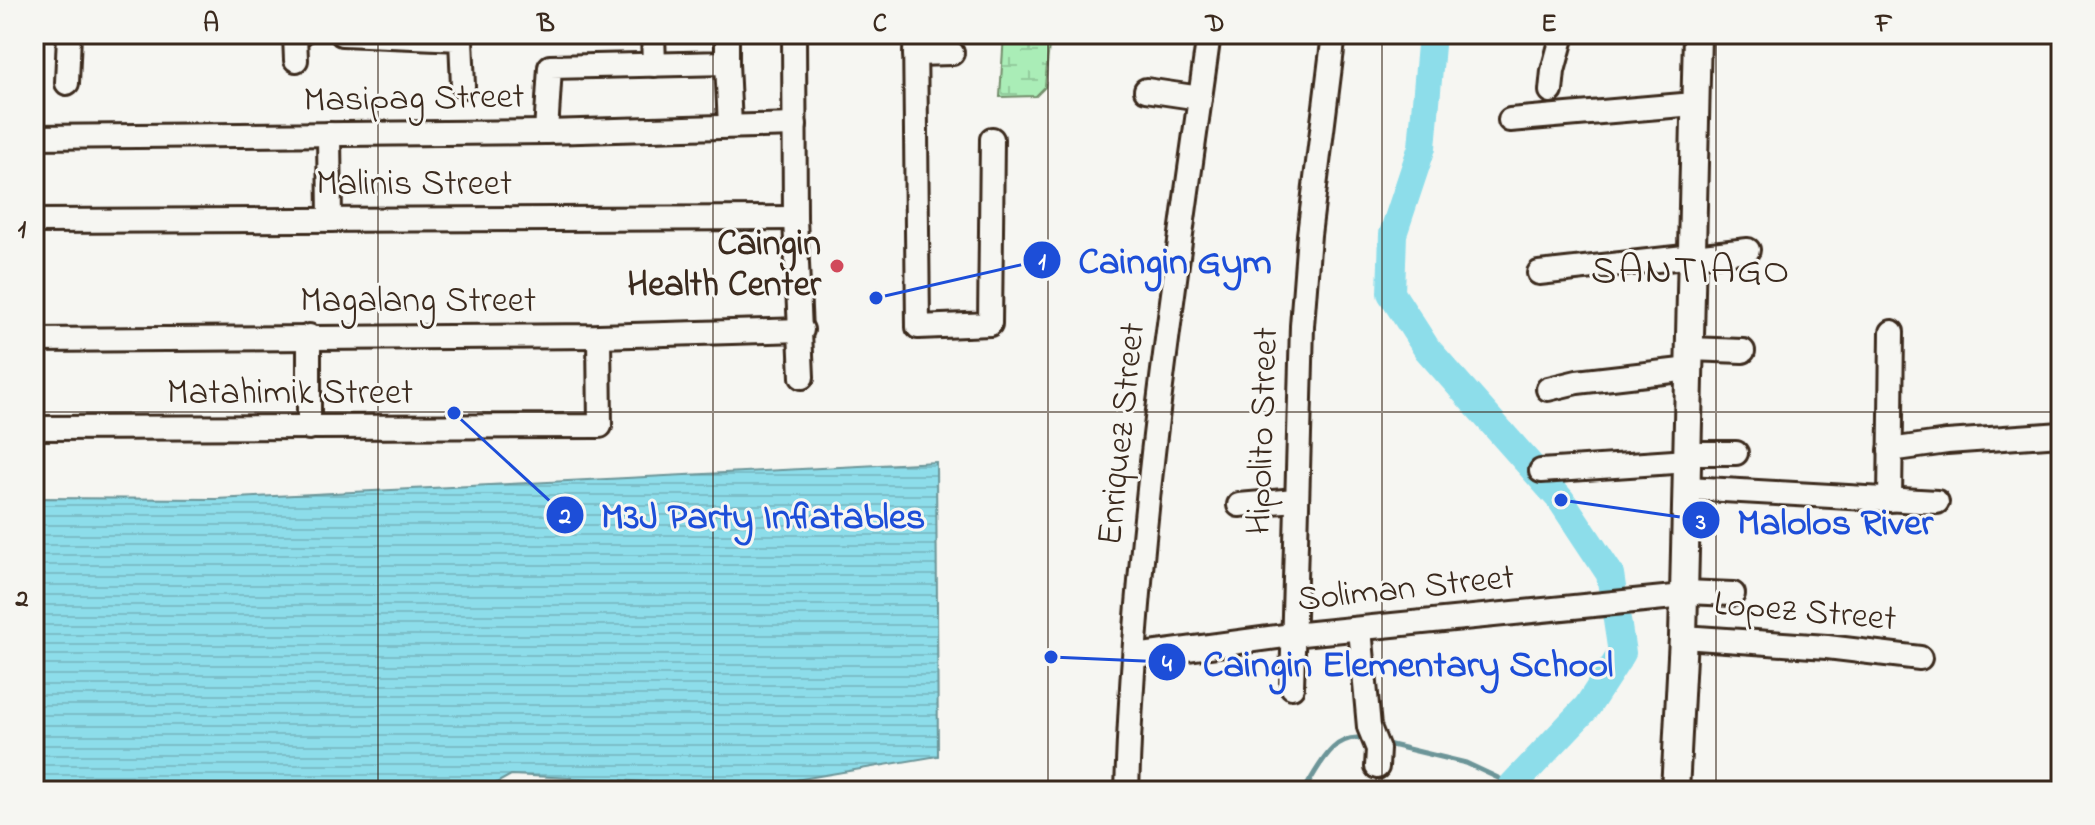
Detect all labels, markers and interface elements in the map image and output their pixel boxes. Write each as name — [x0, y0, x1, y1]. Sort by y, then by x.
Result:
text: A — [203, 6, 219, 44]
text: B — [536, 6, 555, 44]
text: C — [873, 6, 887, 44]
text: D — [1204, 6, 1225, 44]
text: E — [1541, 6, 1557, 44]
text: F — [1874, 6, 1893, 44]
street label: Masipag Street — [303, 72, 525, 128]
street label: Malinis Street — [316, 159, 512, 212]
text: 1 — [18, 212, 27, 250]
place label: Caingin Health Center — [627, 219, 822, 313]
callout: Caingin Gym — [1022, 229, 1288, 291]
text: Caingin Gym — [1078, 236, 1272, 292]
district label: SANTIAGO — [1591, 243, 1791, 302]
text: 1 — [1038, 246, 1046, 281]
marker: Caingin Health Center — [828, 257, 846, 275]
street label: Magalang Street — [300, 276, 536, 329]
street label: Enriquez Street — [1085, 320, 1161, 548]
street label: Hipolito Street — [1234, 326, 1294, 536]
street label: Matahimik Street — [167, 368, 413, 421]
callout: M3J Party Inflatables — [545, 484, 941, 546]
callout: Malolos River — [1681, 489, 1949, 551]
text: M3J Party Inflatables — [601, 491, 925, 547]
text: Malolos River — [1737, 497, 1934, 553]
text: 2 — [558, 500, 571, 535]
text: 3 — [1695, 506, 1706, 541]
street label: Soliman Street — [1295, 552, 1517, 628]
street label: Lopez Street — [1712, 579, 1898, 647]
text: 2 — [15, 581, 29, 619]
callout: Caingin Elementary School — [1147, 631, 1630, 693]
text: Caingin Elementary School — [1203, 639, 1613, 695]
text: 4 — [1162, 648, 1172, 683]

